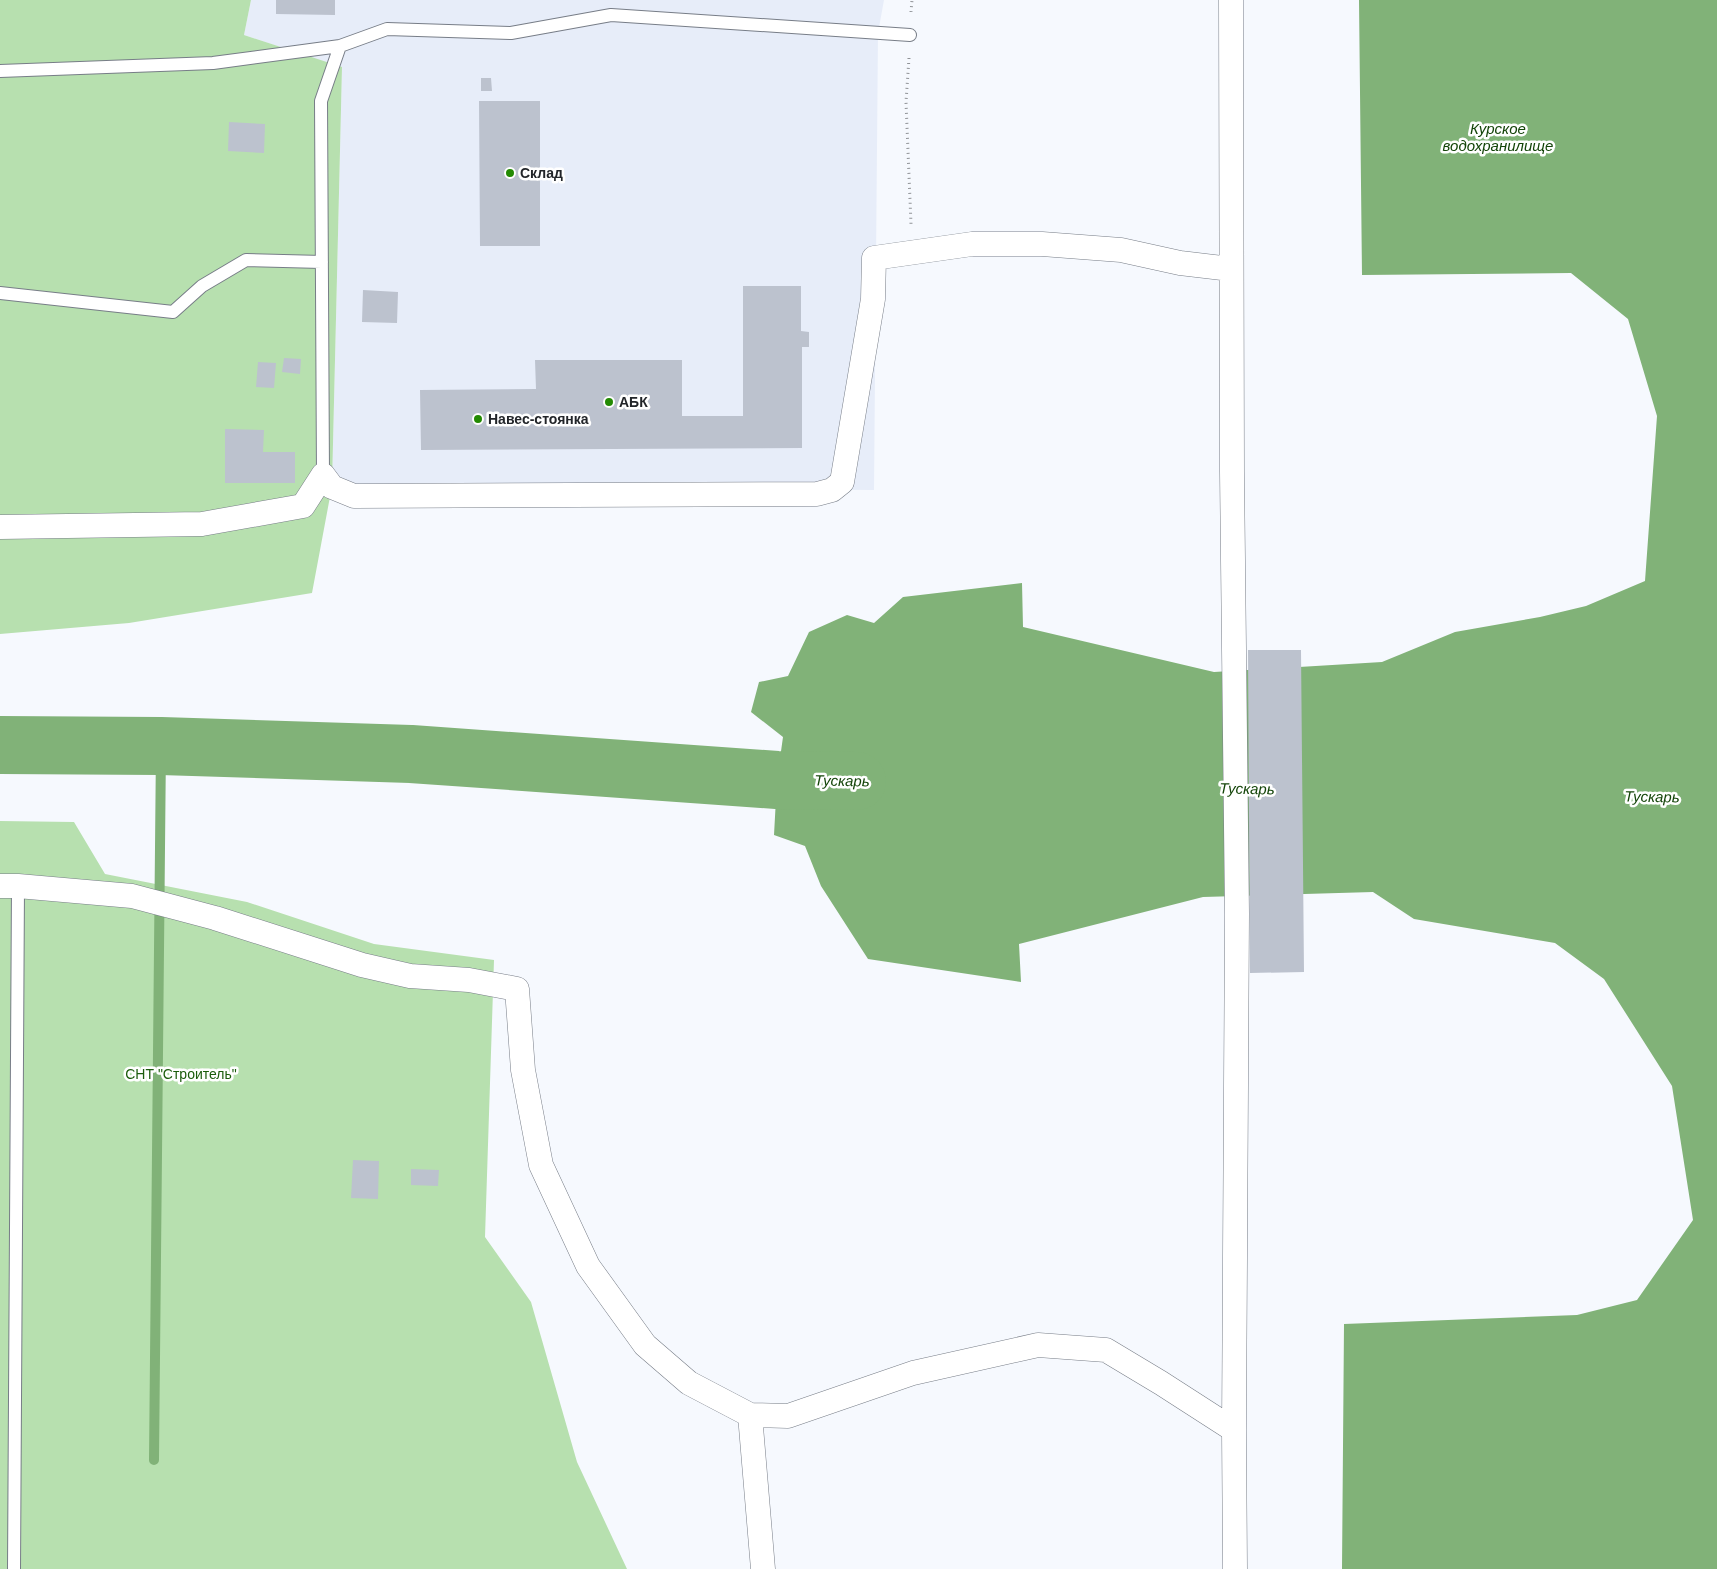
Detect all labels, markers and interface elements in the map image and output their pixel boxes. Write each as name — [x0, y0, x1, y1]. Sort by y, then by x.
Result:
water label: Курское водохранилище — [1443, 120, 1553, 154]
place label: Склад — [520, 165, 563, 181]
marker: Склад — [504, 167, 516, 179]
place label: АБК — [619, 394, 648, 410]
marker: АБК — [603, 396, 615, 408]
place label: Навес-стоянка — [488, 411, 589, 427]
marker: Навес-стоянка — [472, 413, 484, 425]
water label: Тускарь — [814, 772, 870, 789]
water label: Тускарь — [1219, 780, 1275, 797]
water label: Тускарь — [1624, 788, 1680, 805]
park label: СНТ "Строитель" — [125, 1066, 237, 1082]

